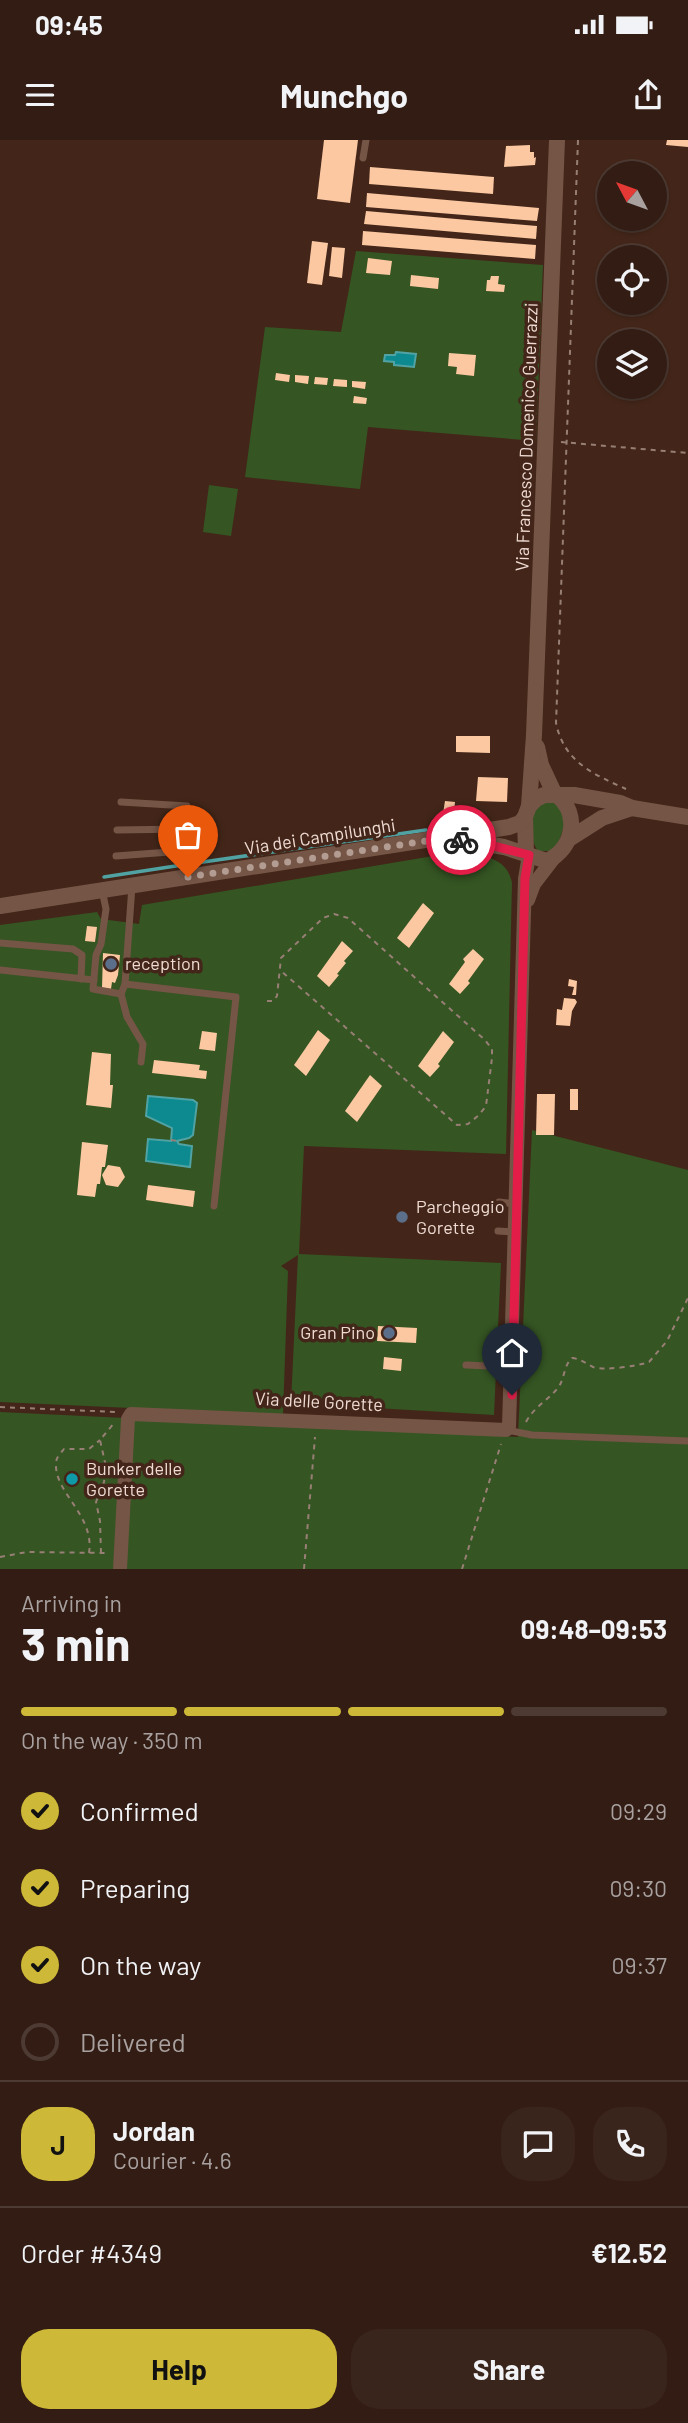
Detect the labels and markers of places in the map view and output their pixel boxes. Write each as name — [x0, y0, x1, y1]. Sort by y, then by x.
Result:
pin — [158, 805, 218, 877]
place label: reception — [125, 952, 201, 974]
marker: reception — [103, 956, 119, 972]
place label: Parcheggio Gorette — [416, 1195, 504, 1238]
marker: Parcheggio Gorette — [394, 1209, 410, 1225]
place label: Gran Pino — [300, 1321, 375, 1343]
pin — [482, 1323, 542, 1395]
marker: Gran Pino — [381, 1325, 397, 1341]
place label: Bunker delle Gorette — [86, 1457, 182, 1500]
marker: Bunker delle Gorette — [64, 1471, 80, 1487]

